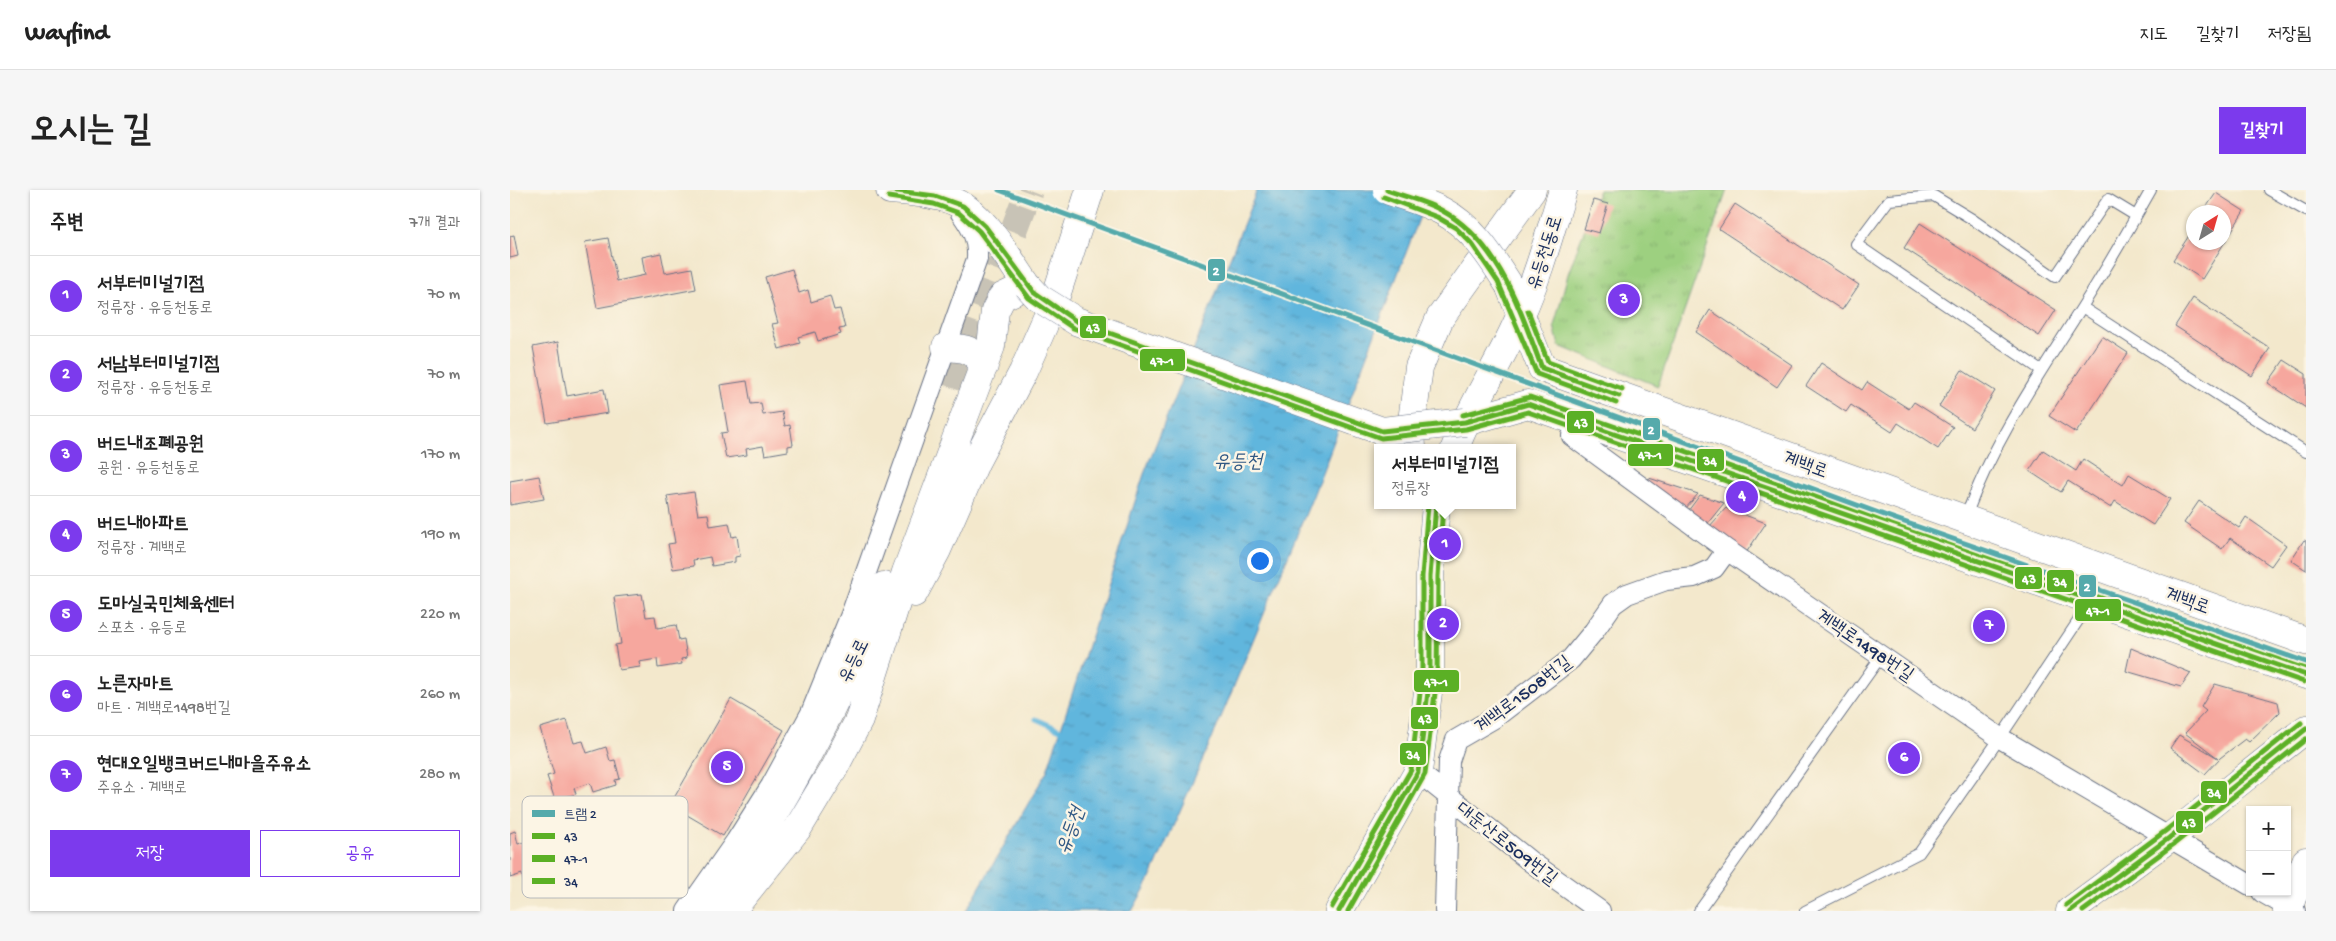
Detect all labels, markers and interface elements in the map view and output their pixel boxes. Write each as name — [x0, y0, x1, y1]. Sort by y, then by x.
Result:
text: Wayfind — [25, 20, 109, 49]
text: 지도 — [2139, 25, 2168, 46]
text: 길찾기 — [2196, 25, 2240, 46]
text: 저장됨 — [2268, 25, 2311, 46]
button: 길찾기 — [2219, 107, 2306, 154]
text: 오시는 길 — [30, 112, 151, 153]
north arrow — [2186, 205, 2231, 250]
text: 주변 — [50, 212, 84, 237]
street label: 유등천동로 — [1524, 213, 1569, 293]
text: 7개 결과 — [409, 215, 460, 234]
line badge: 2 — [1207, 258, 1226, 282]
text: 2 — [1213, 264, 1220, 281]
text: 서부터미널기점 — [97, 274, 204, 297]
pin: 3 — [1608, 281, 1640, 319]
text: 1 — [63, 286, 69, 305]
text: 70 m — [427, 286, 460, 305]
text: 정류장 · 유등천동로 — [97, 300, 213, 319]
line badge: 43 — [1079, 315, 1107, 339]
text: 43 — [1085, 321, 1100, 338]
line badge: 47-1 — [1139, 348, 1186, 372]
text: 서남부터미널기점 — [97, 354, 219, 377]
text: 47-1 — [1149, 354, 1174, 371]
text: 2 — [62, 366, 70, 385]
text: 70 m — [427, 366, 460, 385]
text: 정류장 · 유등천동로 — [97, 380, 213, 399]
line badge: 43 — [1566, 410, 1595, 434]
text: 43 — [1573, 416, 1588, 433]
line badge: 2 — [1642, 417, 1661, 441]
text: 2 — [1648, 423, 1655, 440]
text: 버드내조폐공원 — [97, 434, 204, 457]
line badge: 47-1 — [1627, 443, 1674, 467]
popup — [1374, 444, 1516, 509]
text: 3 — [62, 446, 70, 465]
text: 170 m — [421, 446, 460, 465]
text: 47-1 — [1637, 448, 1662, 465]
line badge: 34 — [1696, 448, 1725, 472]
street label: 계백로 — [1779, 448, 1830, 485]
water label: 유등천 — [1214, 452, 1264, 475]
text: 34 — [1702, 454, 1717, 471]
text: 서부터미널기점 — [1391, 455, 1499, 478]
text: 공원 · 유등천동로 — [97, 460, 200, 479]
pin: 4 — [1726, 478, 1758, 516]
text: 정류장 — [1391, 481, 1430, 500]
text: 버드내아파트 — [97, 514, 189, 537]
pin: 1 — [1429, 525, 1461, 563]
text: 4 — [62, 526, 70, 545]
text: 190 m — [421, 526, 460, 545]
text: 정류장 · 계백로 — [97, 540, 187, 559]
your location — [1247, 548, 1273, 574]
line badge: 43 — [2014, 566, 2043, 590]
line badge: 34 — [2046, 569, 2075, 593]
text: 43 — [2021, 572, 2036, 589]
line badge: 2 — [2078, 574, 2097, 598]
text: 34 — [2052, 575, 2067, 592]
text: 2 — [2084, 580, 2091, 597]
street label: 계백로 — [2161, 584, 2212, 621]
text: 도마실국민체육센터 — [97, 594, 235, 617]
line badge: 47-1 — [2074, 598, 2122, 622]
text: 47-1 — [2085, 604, 2110, 621]
pin: 2 — [1427, 605, 1459, 643]
text: 5 — [62, 606, 70, 625]
text: 220 m — [420, 606, 460, 625]
street label: 계백로1498번길 — [1811, 606, 1917, 688]
pin: 7 — [1973, 607, 2005, 645]
text: 스포츠 · 유등로 — [97, 620, 187, 639]
street label: 유등로 — [835, 636, 876, 687]
street label: 계백로1508번길 — [1471, 652, 1577, 740]
line badge: 47-1 — [1413, 669, 1460, 693]
text: 노른자마트 — [97, 674, 173, 697]
text: 47-1 — [1423, 675, 1448, 692]
text: 6 — [62, 686, 70, 705]
text: 260 m — [420, 686, 460, 705]
text: 마트 · 계백로1498번길 — [97, 700, 231, 719]
line badge: 43 — [1410, 706, 1439, 730]
text: 43 — [1417, 712, 1432, 729]
pin: 6 — [1888, 739, 1920, 777]
line badge: 34 — [1399, 742, 1427, 766]
pin: 5 — [711, 748, 743, 786]
text: 34 — [1405, 748, 1420, 765]
text: 현대오일뱅크버드내마을주유소 — [97, 754, 311, 777]
text: 7 — [62, 766, 70, 785]
text: 280 m — [419, 766, 460, 785]
text: 주유소 · 계백로 — [97, 780, 187, 799]
line badge: 34 — [2200, 780, 2228, 804]
text: 34 — [2206, 786, 2221, 803]
legend — [522, 796, 688, 898]
street label: 대둔산로509번길 — [1451, 798, 1561, 891]
water label: 유등천 — [1053, 803, 1092, 858]
map controls — [2246, 806, 2291, 896]
button: + — [2246, 806, 2291, 851]
text: 트램 2 — [564, 807, 597, 824]
line badge: 43 — [2175, 810, 2204, 834]
text: 43 — [2181, 816, 2196, 833]
button: 저장 — [50, 830, 250, 877]
button: 공유 — [260, 830, 460, 877]
text: 43 — [564, 830, 578, 847]
button: − — [2246, 851, 2291, 896]
text: 47-1 — [564, 852, 588, 869]
text: 34 — [563, 875, 578, 892]

